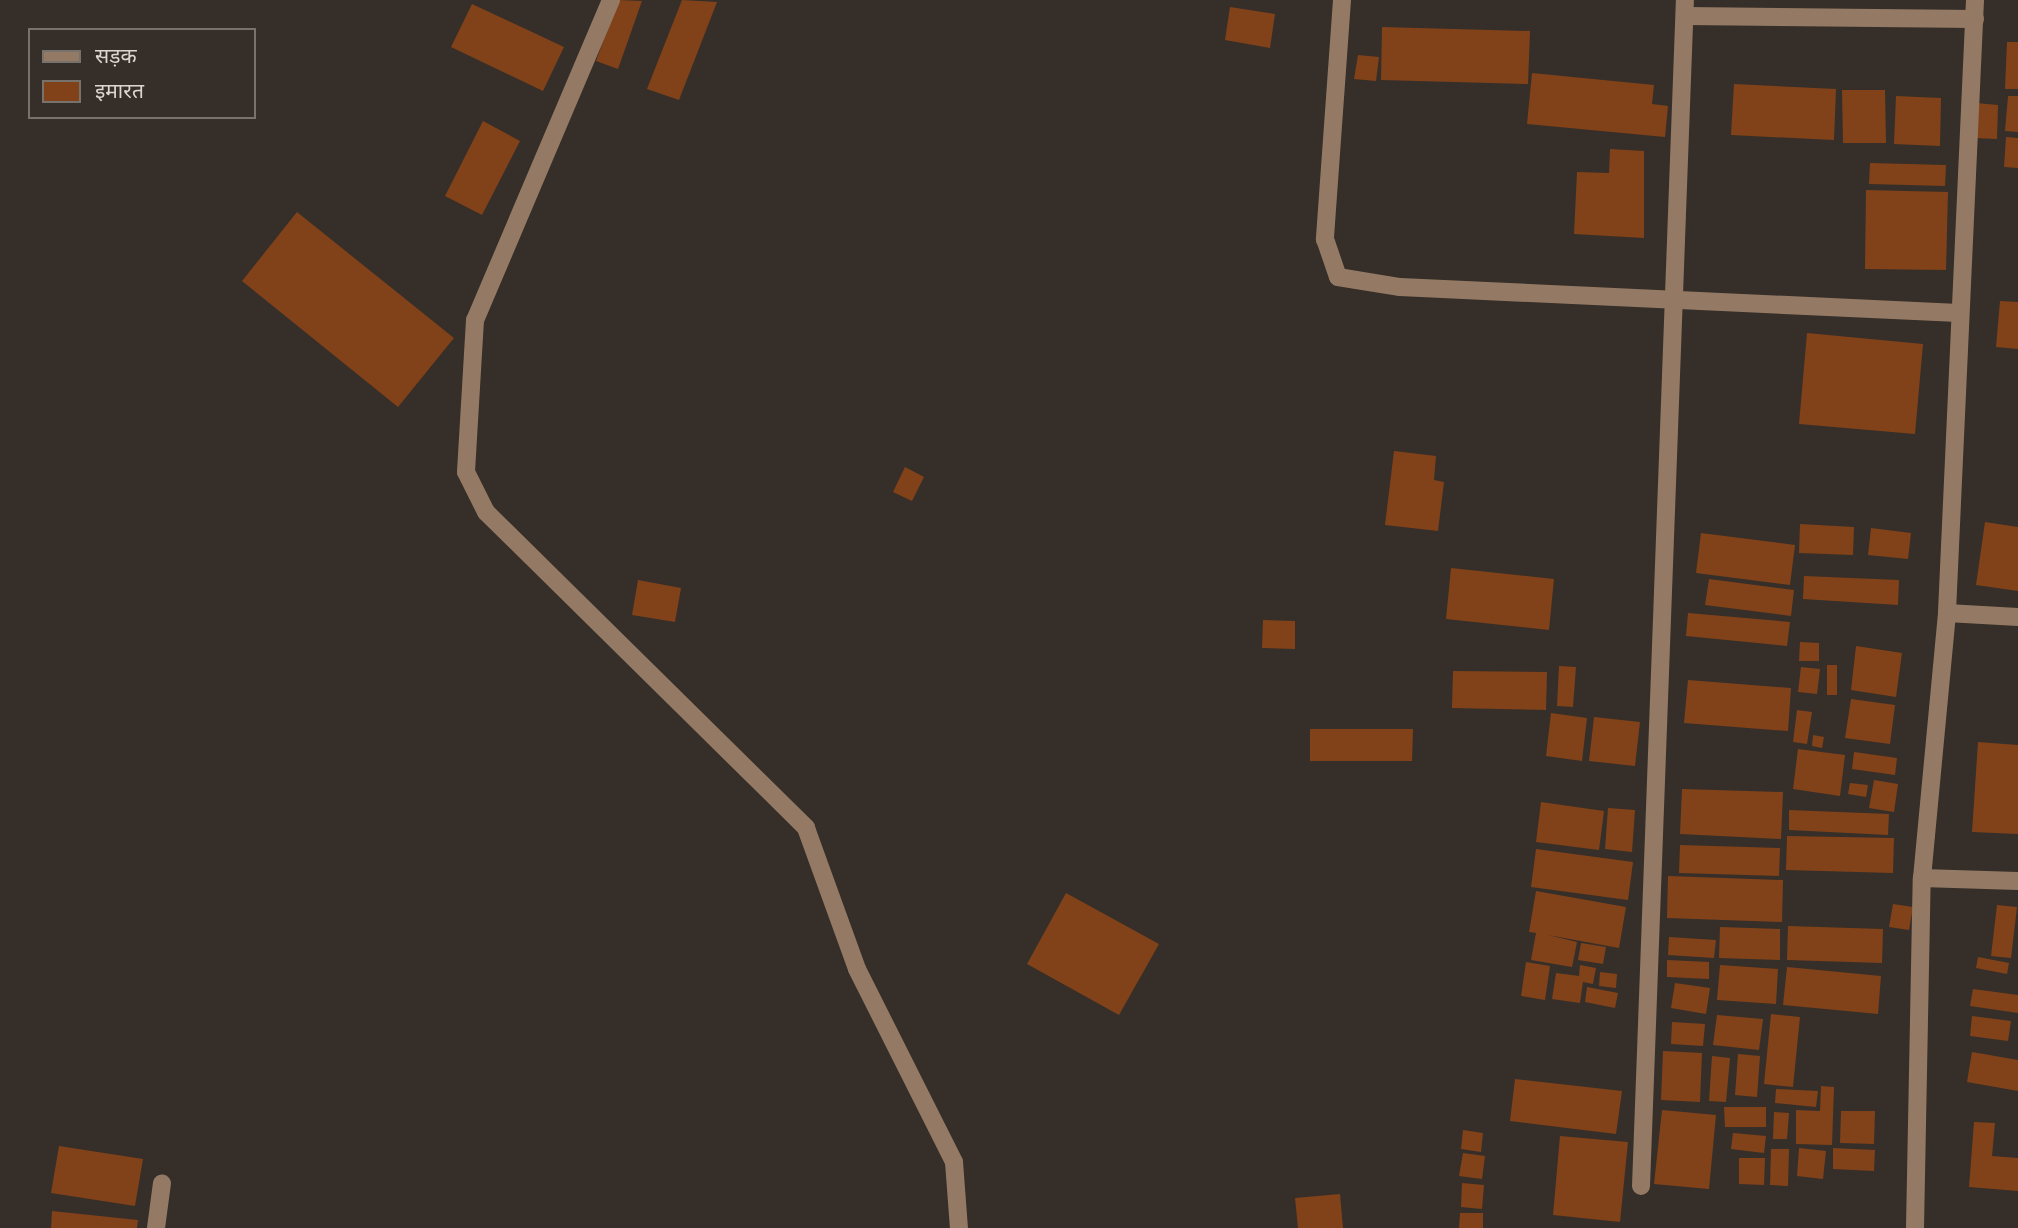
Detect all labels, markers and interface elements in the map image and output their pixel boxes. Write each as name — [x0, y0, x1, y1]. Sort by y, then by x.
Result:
legend — [28, 28, 256, 119]
text: सड़क — [95, 42, 137, 67]
text: इमारत — [95, 77, 144, 102]

